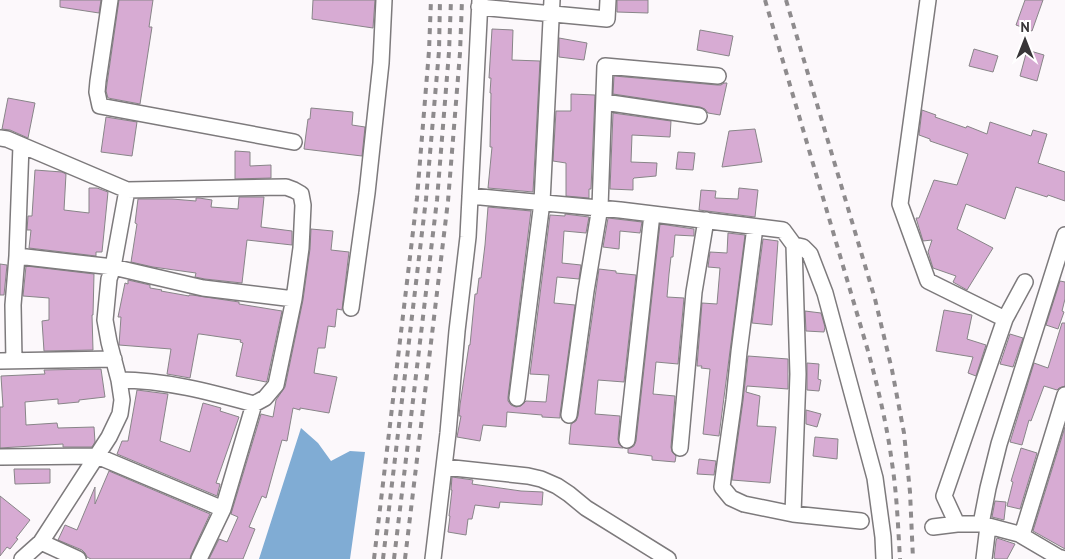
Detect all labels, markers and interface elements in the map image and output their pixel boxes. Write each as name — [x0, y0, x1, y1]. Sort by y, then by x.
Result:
north arrow — [1000, 15, 1050, 65]
text: N — [1020, 18, 1030, 36]

